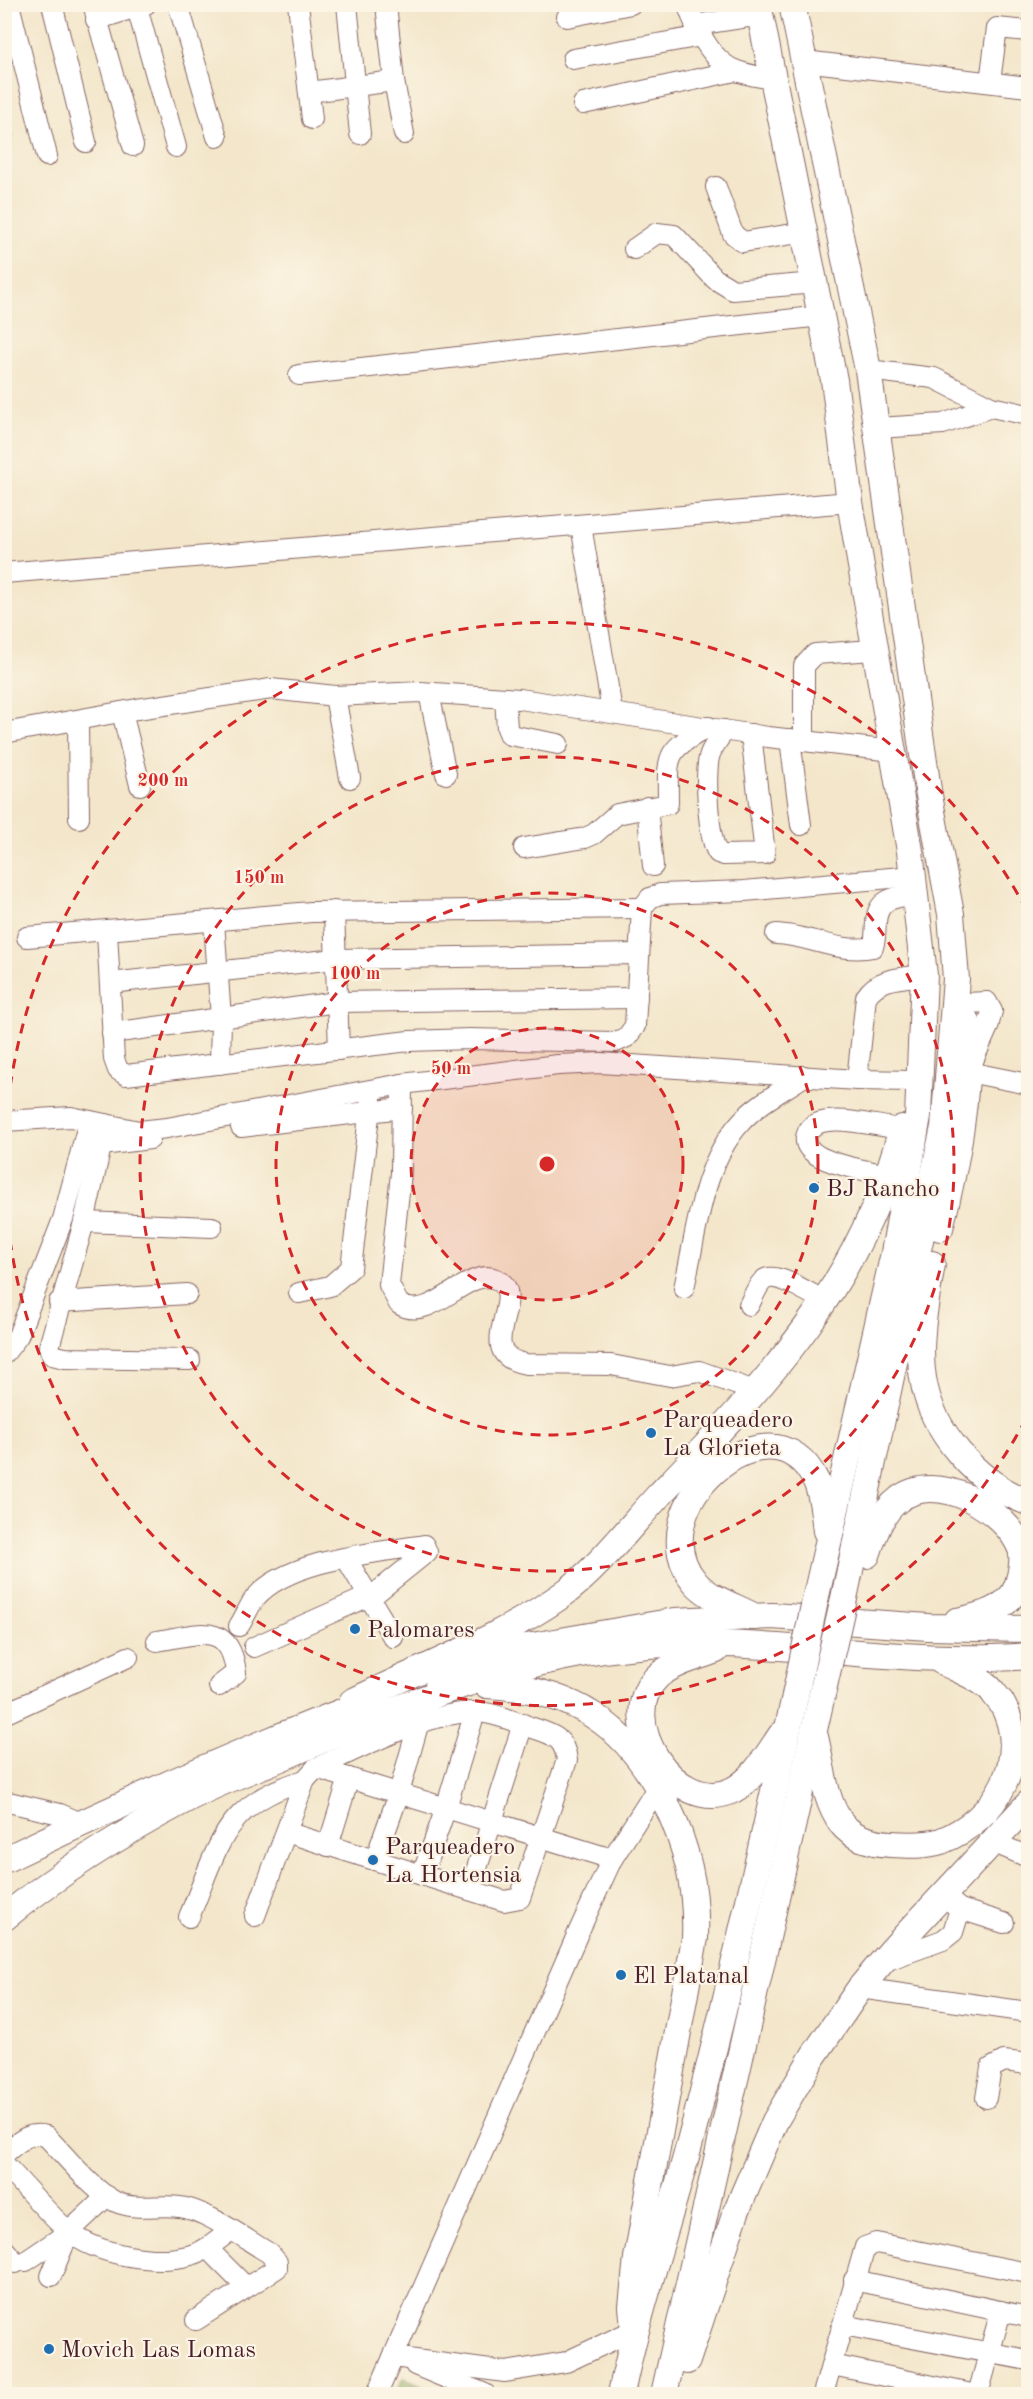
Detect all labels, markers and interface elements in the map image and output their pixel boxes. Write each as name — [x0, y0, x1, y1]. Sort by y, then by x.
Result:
text: 200 m — [138, 772, 188, 790]
text: 150 m — [234, 869, 284, 887]
text: 100 m — [330, 965, 380, 983]
text: 50 m — [431, 1060, 471, 1078]
centre of rings — [537, 1154, 557, 1174]
place label: BJ Rancho — [826, 1178, 940, 1202]
marker: BJ Rancho — [807, 1181, 821, 1195]
place label: Parqueadero La Glorieta — [663, 1409, 793, 1461]
marker: Parqueadero La Glorieta — [644, 1426, 658, 1440]
place label: Palomares — [367, 1619, 475, 1643]
marker: Palomares — [348, 1622, 362, 1636]
place label: Parqueadero La Hortensia — [385, 1836, 522, 1888]
marker: Parqueadero La Hortensia — [366, 1853, 380, 1867]
place label: El Platanal — [633, 1965, 749, 1989]
marker: El Platanal — [614, 1968, 628, 1982]
place label: Movich Las Lomas — [61, 2339, 256, 2363]
marker: Movich Las Lomas — [42, 2342, 56, 2356]

